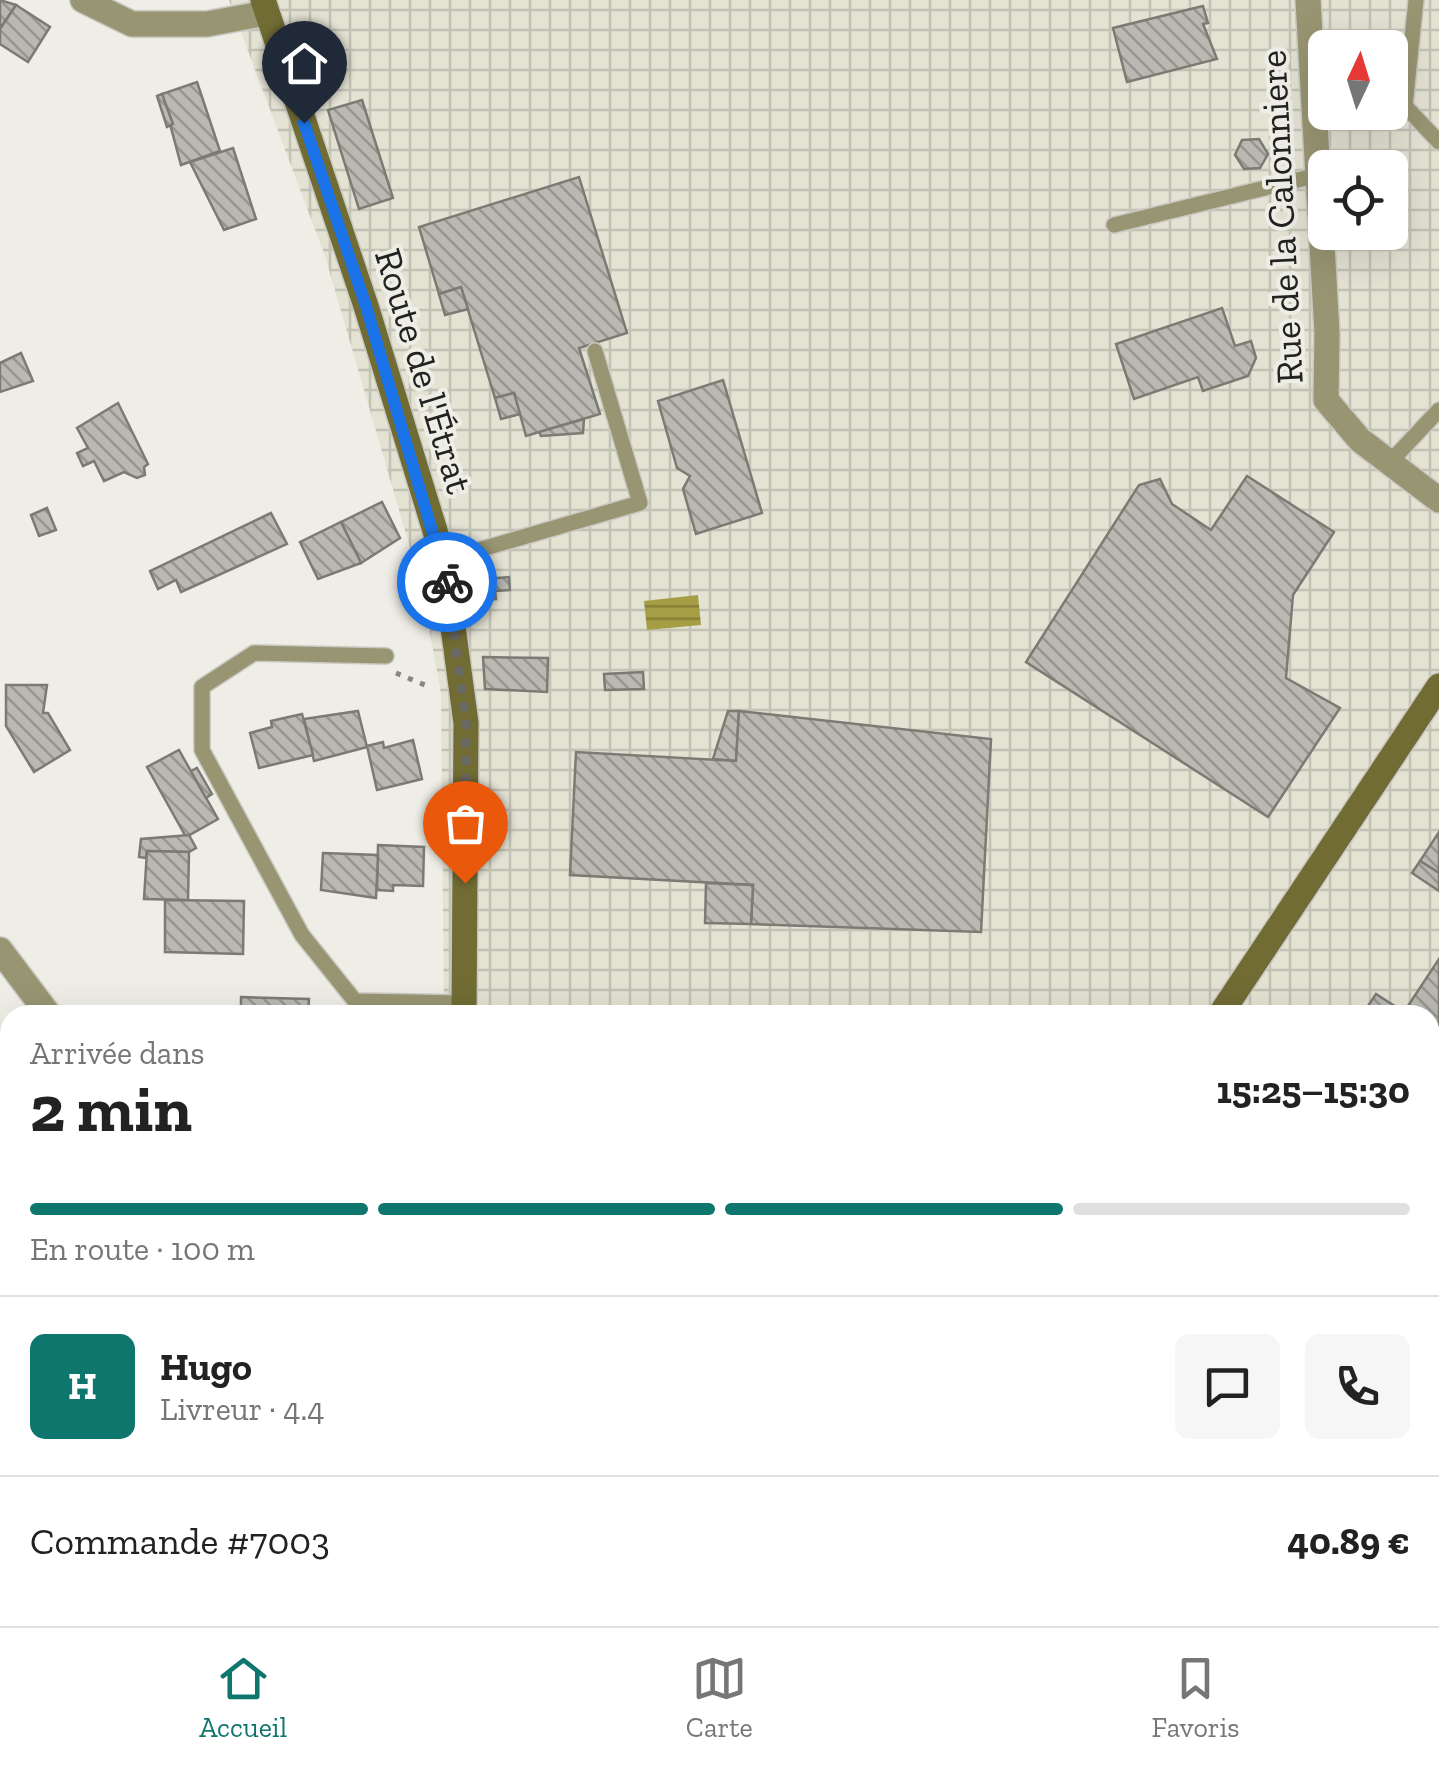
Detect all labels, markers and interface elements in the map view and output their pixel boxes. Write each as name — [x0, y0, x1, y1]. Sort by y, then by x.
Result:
pin — [262, 21, 347, 124]
north arrow — [1308, 30, 1408, 130]
map controls — [1308, 30, 1408, 250]
icon: home — [277, 36, 332, 91]
street label: Rue de la Calonniere — [1249, 49, 1313, 385]
button: locate — [1308, 150, 1408, 250]
street label: Route de l'Étrat — [365, 243, 483, 499]
courier — [397, 532, 497, 632]
icon: bike — [420, 555, 475, 610]
pin — [423, 781, 508, 884]
icon: bag — [438, 796, 493, 851]
text: Arrivée dans — [30, 1034, 205, 1072]
text: 15:25–15:30 — [1216, 1067, 1410, 1113]
text: 2 min — [30, 1070, 192, 1148]
text: En route · 100 m — [30, 1230, 255, 1268]
button: chat — [1175, 1334, 1280, 1439]
button: phone — [1305, 1334, 1410, 1439]
text: Hugo — [160, 1344, 252, 1390]
text: H — [68, 1363, 97, 1409]
text: Livreur · 4.4 — [160, 1390, 324, 1428]
text: Commande #7003 — [30, 1518, 330, 1564]
text: 40.89 € — [1287, 1518, 1410, 1564]
tab: Accueil — [199, 1651, 287, 1744]
tab: Carte — [686, 1651, 753, 1744]
tab: Favoris — [1151, 1651, 1240, 1744]

